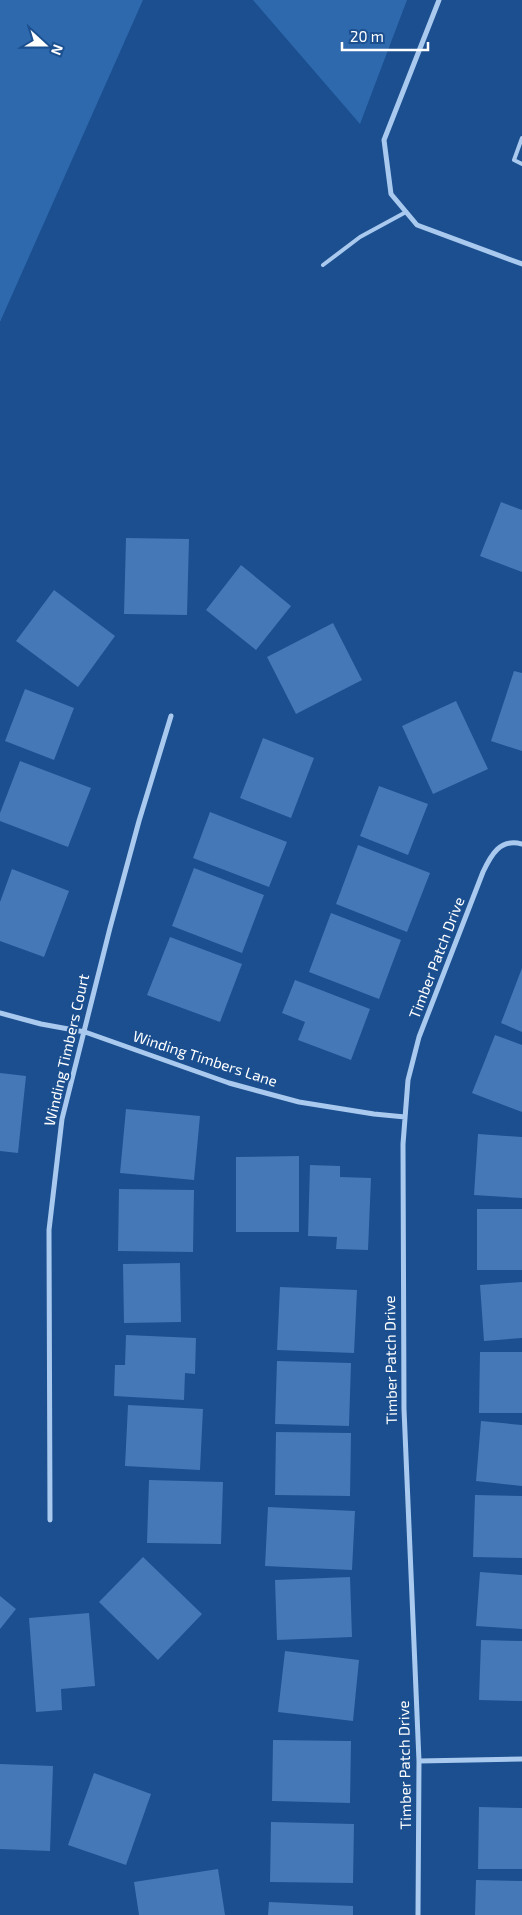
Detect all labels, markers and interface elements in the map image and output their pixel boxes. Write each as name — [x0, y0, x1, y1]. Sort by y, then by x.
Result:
north arrow — [20, 20, 70, 70]
scale bar — [342, 20, 428, 52]
text: 20 m — [350, 27, 384, 45]
text: N — [48, 42, 67, 58]
street label: Timber Patch Drive — [405, 894, 468, 1021]
street label: Winding Timbers Court — [40, 972, 92, 1128]
street label: Winding Timbers Lane — [131, 1026, 280, 1090]
street label: Timber Patch Drive — [380, 1295, 400, 1425]
street label: Timber Patch Drive — [394, 1700, 414, 1830]

